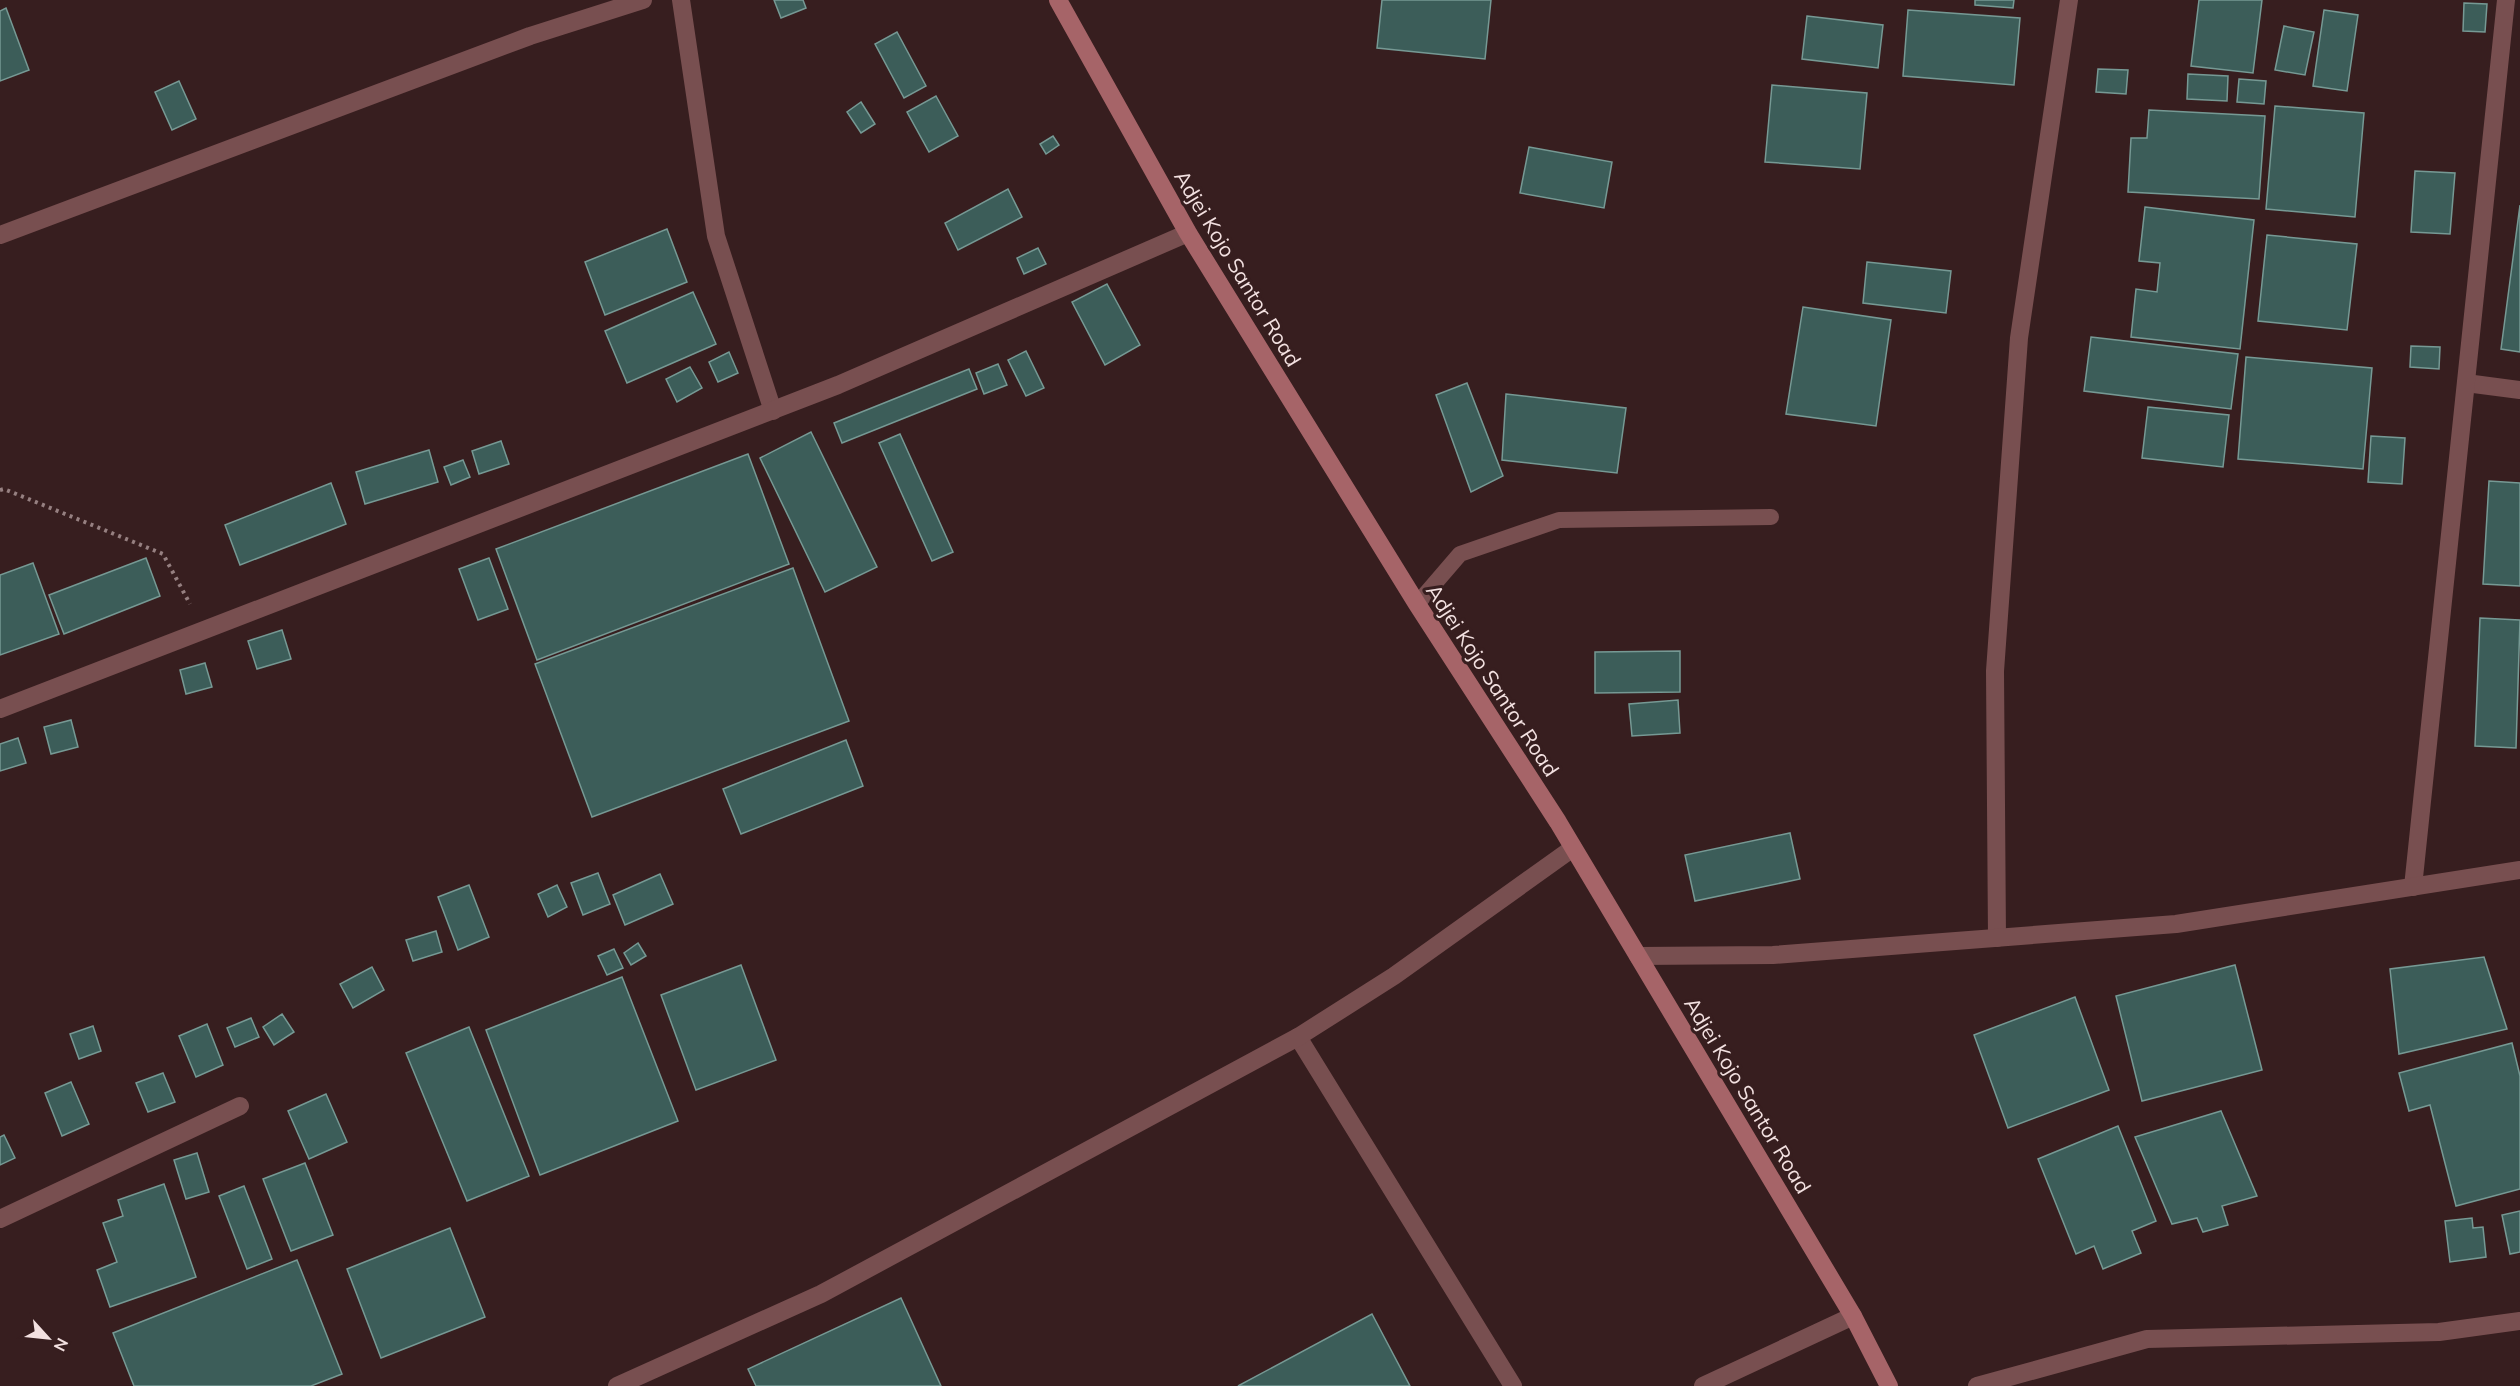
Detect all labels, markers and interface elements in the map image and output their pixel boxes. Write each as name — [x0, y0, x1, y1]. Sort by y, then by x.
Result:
street label: Adjei Kojo Santor Road — [1169, 165, 1307, 371]
street label: Adjei Kojo Santor Road — [1421, 579, 1565, 781]
street label: Adjei Kojo Santor Road — [1679, 992, 1817, 1198]
north arrow — [18, 1308, 78, 1368]
text: N — [50, 1335, 73, 1355]

